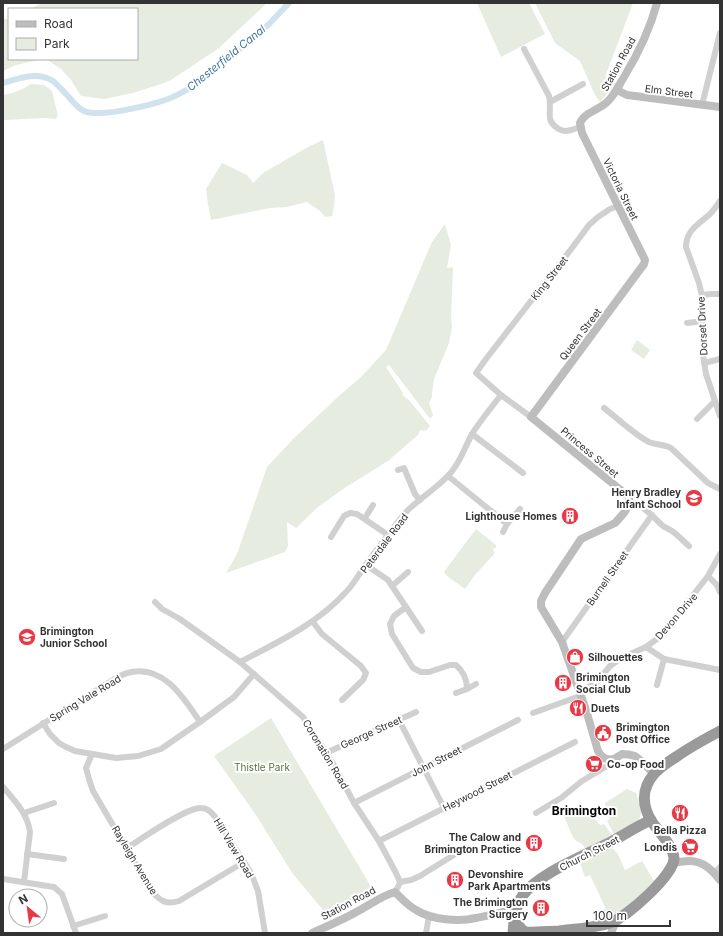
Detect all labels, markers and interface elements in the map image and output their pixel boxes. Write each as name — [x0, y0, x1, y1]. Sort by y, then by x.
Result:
legend — [8, 8, 138, 60]
text: Road — [44, 16, 73, 31]
water label: Chesterfield Canal — [184, 22, 268, 94]
street label: Station Road — [598, 35, 638, 93]
text: Park — [44, 36, 70, 51]
street label: Elm Street — [644, 82, 694, 100]
street label: Victoria Street — [601, 156, 641, 222]
street label: King Street — [528, 253, 570, 302]
street label: Dorset Drive — [694, 296, 710, 356]
street label: Queen Street — [557, 305, 604, 362]
street label: Princess Street — [559, 424, 622, 480]
place label: Henry Bradley Infant School — [612, 486, 681, 510]
school or university icon: Henry Bradley Infant School — [684, 488, 704, 508]
building icon: Lighthouse Homes — [560, 506, 580, 526]
place label: Lighthouse Homes — [466, 510, 557, 523]
street label: Peterdale Road — [358, 511, 410, 575]
street label: Burnell Street — [584, 548, 631, 608]
street label: Devon Drive — [653, 590, 700, 642]
place label: Brimington Junior School — [40, 625, 108, 649]
school or university icon: Brimington Junior School — [17, 627, 37, 647]
shop icon: Silhouettes — [565, 647, 585, 667]
place label: Silhouettes — [588, 651, 643, 663]
place label: Brimington Social Club — [576, 671, 631, 695]
street label: Spring Vale Road — [47, 672, 123, 724]
building icon: Brimington Social Club — [553, 673, 573, 693]
restaurant icon: Duets — [568, 698, 588, 718]
place label: Duets — [591, 702, 620, 714]
street label: George Street — [338, 713, 404, 751]
street label: Coronation Road — [301, 717, 351, 791]
place label: Brimington Post Office — [616, 721, 670, 745]
public building icon: Brimington Post Office — [593, 723, 613, 743]
street label: John Street — [409, 743, 464, 779]
supermarket icon: Co-op Food — [584, 754, 604, 774]
place label: Co-op Food — [607, 758, 664, 770]
park label: Thistle Park — [234, 761, 290, 773]
street label: Heywood Street — [440, 768, 514, 814]
district label: Brimington — [552, 803, 616, 818]
restaurant icon: Bella Pizza — [670, 803, 690, 823]
street label: Hill View Road — [211, 816, 257, 880]
street label: Rayleigh Avenue — [110, 823, 160, 897]
place label: Bella Pizza — [654, 824, 706, 836]
place label: The Calow and Brimington Practice — [425, 831, 521, 856]
street label: Church Street — [557, 832, 622, 873]
building icon: The Calow and Brimington Practice — [524, 833, 544, 853]
supermarket icon: Londis — [680, 837, 700, 857]
place label: Londis — [644, 841, 677, 853]
place label: Devonshire Park Apartments — [468, 868, 551, 892]
building icon: Devonshire Park Apartments — [445, 870, 465, 890]
street label: Station Road — [319, 884, 377, 922]
north arrow — [8, 888, 48, 928]
text: N — [16, 891, 30, 907]
place label: The Brimington Surgery — [453, 896, 528, 921]
building icon: The Brimington Surgery — [531, 898, 551, 918]
scale bar — [587, 902, 670, 928]
text: 100 m — [593, 908, 627, 923]

